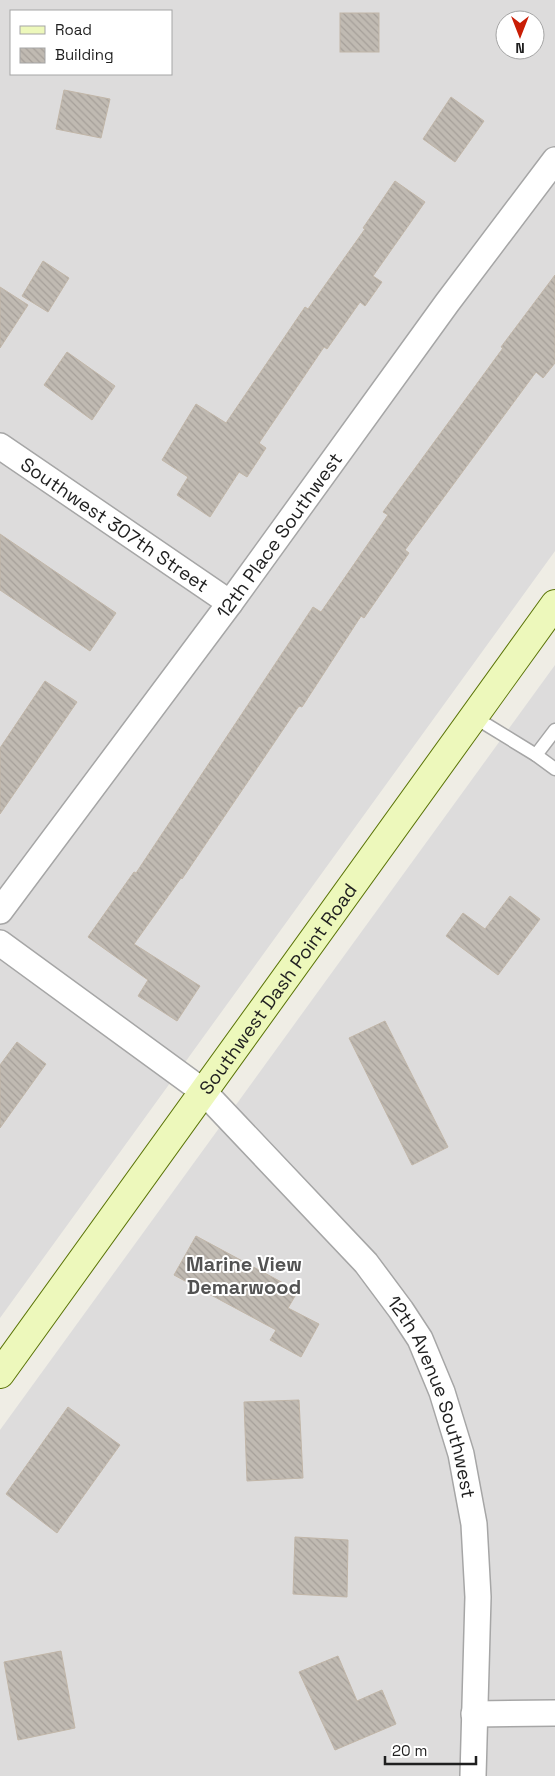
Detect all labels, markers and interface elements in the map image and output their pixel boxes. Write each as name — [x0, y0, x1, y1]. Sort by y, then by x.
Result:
legend — [10, 10, 172, 75]
north arrow — [495, 10, 545, 60]
text: Road — [55, 20, 92, 39]
text: N — [515, 39, 525, 57]
text: Building — [55, 45, 114, 64]
street label: 12th Place Southwest — [211, 448, 348, 624]
street label: Southwest 307th Street — [16, 452, 213, 598]
street label: Southwest Dash Point Road — [194, 878, 363, 1099]
district label: Marine View Demarwood — [186, 1251, 302, 1300]
street label: 12th Avenue Southwest — [382, 1291, 481, 1500]
scale bar — [385, 1734, 476, 1766]
text: 20 m — [392, 1741, 427, 1760]

